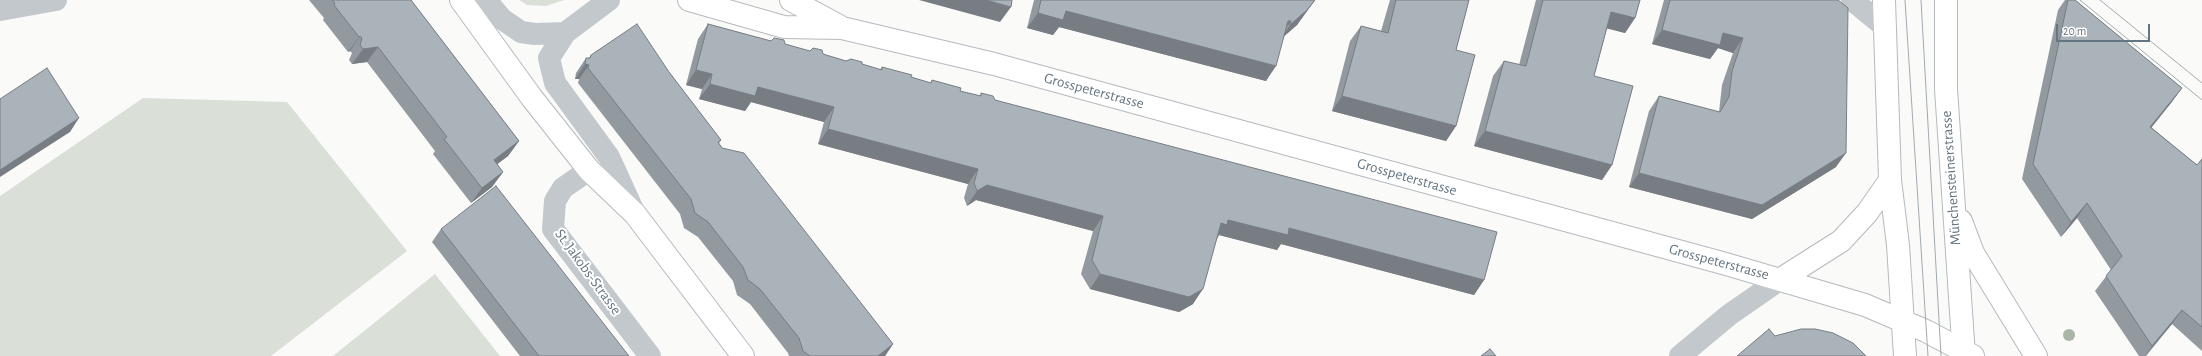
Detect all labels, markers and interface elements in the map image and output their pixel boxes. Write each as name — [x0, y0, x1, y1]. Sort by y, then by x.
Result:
scale bar — [2058, 16, 2152, 42]
text: 20 m — [2063, 25, 2086, 37]
street label: Grosspeterstrasse — [1042, 69, 1146, 113]
street label: Münchensteinerstrasse — [1937, 110, 1965, 246]
street label: Grosspeterstrasse — [1355, 154, 1459, 200]
street label: St. Jakobs-Strasse — [551, 225, 625, 319]
street label: Grosspeterstrasse — [1667, 240, 1771, 284]

